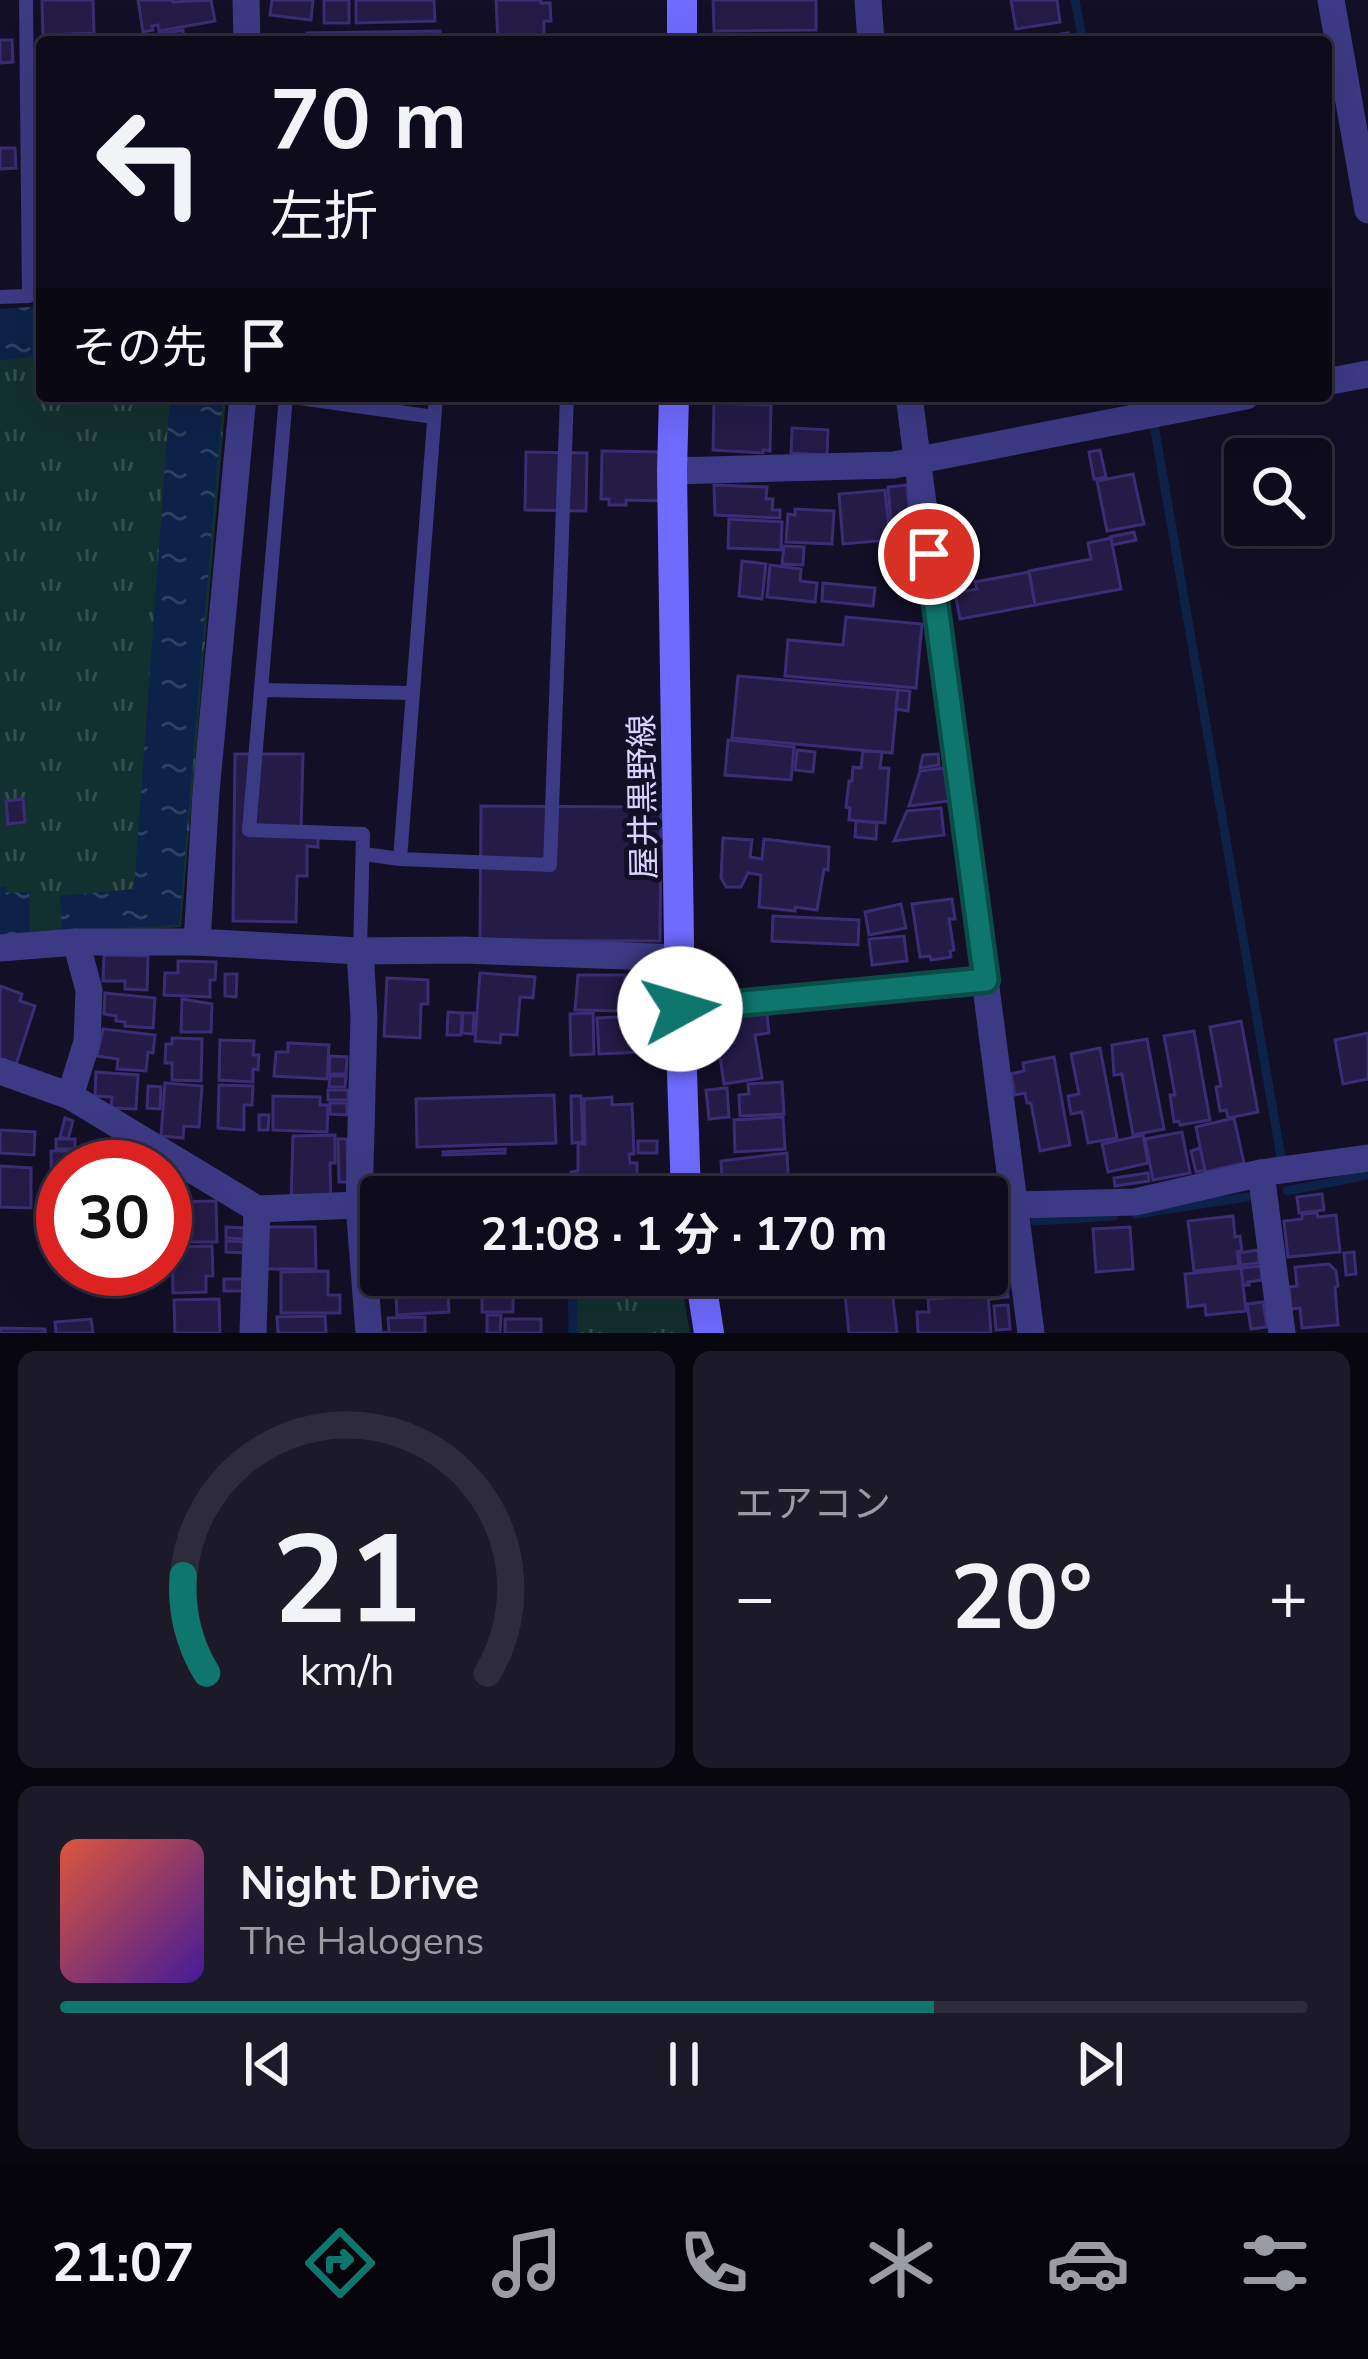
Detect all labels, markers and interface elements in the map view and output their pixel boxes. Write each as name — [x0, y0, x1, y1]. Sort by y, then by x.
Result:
text: 70 m — [270, 63, 467, 178]
icon: left — [72, 84, 228, 240]
text: 左折 — [270, 180, 378, 254]
icon: arrive — [231, 312, 297, 378]
text: その先 — [72, 318, 207, 379]
map controls — [1224, 438, 1332, 546]
button: search — [1224, 438, 1332, 546]
pin — [878, 503, 980, 605]
icon: arrive — [896, 521, 962, 587]
street label: 屋井黒野線 — [620, 714, 667, 880]
position arrow — [617, 946, 743, 1072]
speed limit sign: 30 — [36, 1140, 192, 1296]
text: 21:08 · 1 分 · 170 m — [481, 1205, 887, 1266]
text: エアコン — [735, 1478, 891, 1531]
text: 21 — [272, 1496, 421, 1666]
text: 20° — [950, 1537, 1093, 1660]
text: − — [735, 1553, 775, 1643]
text: + — [1268, 1553, 1308, 1643]
text: km/h — [299, 1641, 394, 1699]
text: Night Drive — [240, 1854, 479, 1915]
text: The Halogens — [240, 1915, 484, 1968]
icon: previous — [235, 2031, 301, 2097]
icon: pause — [651, 2031, 717, 2097]
icon: next — [1067, 2031, 1133, 2097]
icon: directions — [298, 2221, 382, 2305]
icon: music — [485, 2221, 569, 2305]
icon: phone — [672, 2221, 756, 2305]
icon: climate — [859, 2221, 943, 2305]
icon: car — [1046, 2221, 1130, 2305]
icon: filters — [1233, 2221, 1317, 2305]
text: 21:07 — [52, 2226, 195, 2300]

